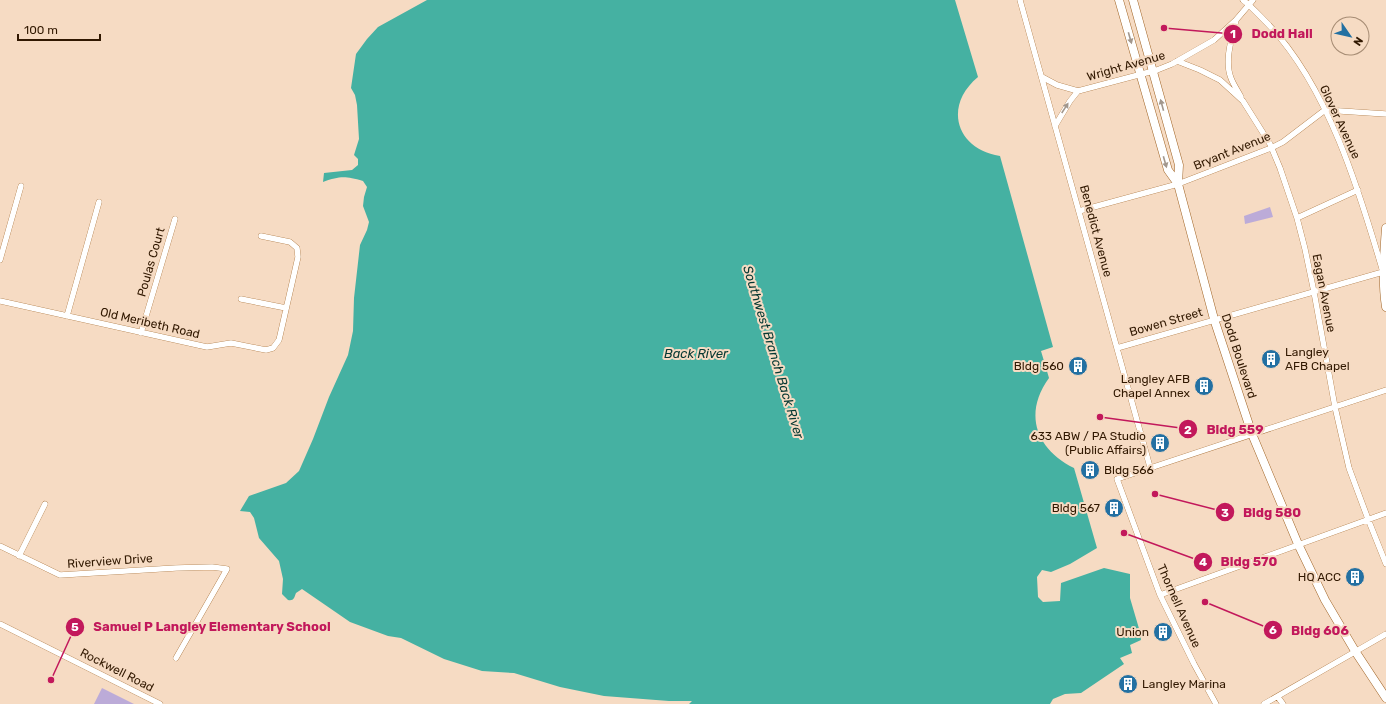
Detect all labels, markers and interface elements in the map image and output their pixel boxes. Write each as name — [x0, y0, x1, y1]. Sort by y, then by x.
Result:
scale bar — [18, 16, 100, 42]
north arrow — [1330, 16, 1370, 56]
callout: Dodd Hall — [1223, 21, 1321, 46]
text: 100 m — [24, 23, 58, 37]
text: Dodd Hall — [1251, 26, 1313, 41]
text: 1 — [1230, 27, 1236, 41]
one-way arrow — [1127, 31, 1133, 44]
text: N — [1350, 34, 1365, 48]
street label: Wright Avenue — [1085, 48, 1167, 84]
street label: Glover Avenue — [1317, 83, 1363, 161]
one-way arrow — [1159, 99, 1165, 111]
one-way arrow — [1061, 103, 1069, 113]
street label: Bryant Avenue — [1191, 129, 1273, 173]
one-way arrow — [1163, 156, 1169, 169]
street label: Benedict Avenue — [1077, 183, 1115, 279]
street label: Poulas Court — [134, 225, 168, 298]
street label: Eagan Avenue — [1310, 253, 1339, 334]
water label: Southwest Branch Back River — [740, 264, 807, 441]
street label: Old Meribeth Road — [99, 305, 201, 341]
street label: Bowen Street — [1128, 305, 1205, 339]
street label: Dodd Boulevard — [1219, 312, 1259, 400]
place label: Langley AFB Chapel — [1285, 345, 1350, 373]
water label: Back River — [664, 346, 729, 361]
building icon: Langley AFB Chapel — [1260, 348, 1282, 370]
building icon: Bldg 560 — [1067, 355, 1089, 377]
place label: Bldg 560 — [1014, 359, 1064, 373]
place label: Langley AFB Chapel Annex — [1113, 372, 1191, 400]
building icon: Langley AFB Chapel Annex — [1193, 375, 1215, 397]
callout: Bldg 559 — [1178, 417, 1271, 442]
text: Bldg 559 — [1206, 422, 1264, 437]
text: 2 — [1184, 423, 1192, 437]
place label: 633 ABW / PA Studio (Public Affairs) — [1030, 429, 1146, 457]
building icon: 633 ABW / PA Studio (Public Affairs) — [1149, 432, 1171, 454]
building icon: Bldg 566 — [1079, 459, 1101, 481]
place label: Bldg 566 — [1104, 463, 1154, 477]
building icon: Bldg 567 — [1103, 497, 1125, 519]
callout: Bldg 580 — [1215, 500, 1309, 525]
place label: Bldg 567 — [1052, 501, 1100, 515]
text: Bldg 580 — [1243, 505, 1301, 520]
text: 3 — [1221, 506, 1229, 520]
callout: Bldg 570 — [1193, 549, 1285, 574]
street label: Riverview Drive — [67, 551, 154, 571]
text: Bldg 570 — [1221, 554, 1278, 569]
text: 4 — [1199, 555, 1207, 569]
street label: Thornell Avenue — [1154, 562, 1204, 650]
building icon: HQ ACC — [1344, 566, 1366, 588]
place label: HQ ACC — [1298, 570, 1341, 584]
callout: Samuel P Langley Elementary School — [65, 614, 339, 639]
callout: Bldg 606 — [1263, 618, 1357, 643]
text: Samuel P Langley Elementary School — [93, 619, 331, 634]
text: 5 — [71, 620, 79, 634]
building icon: Union — [1152, 621, 1174, 643]
text: 6 — [1269, 623, 1277, 637]
text: Bldg 606 — [1291, 623, 1349, 638]
place label: Union — [1116, 625, 1149, 639]
street label: Rockwell Road — [78, 645, 156, 695]
building icon: Langley Marina — [1117, 673, 1139, 695]
place label: Langley Marina — [1142, 677, 1226, 691]

